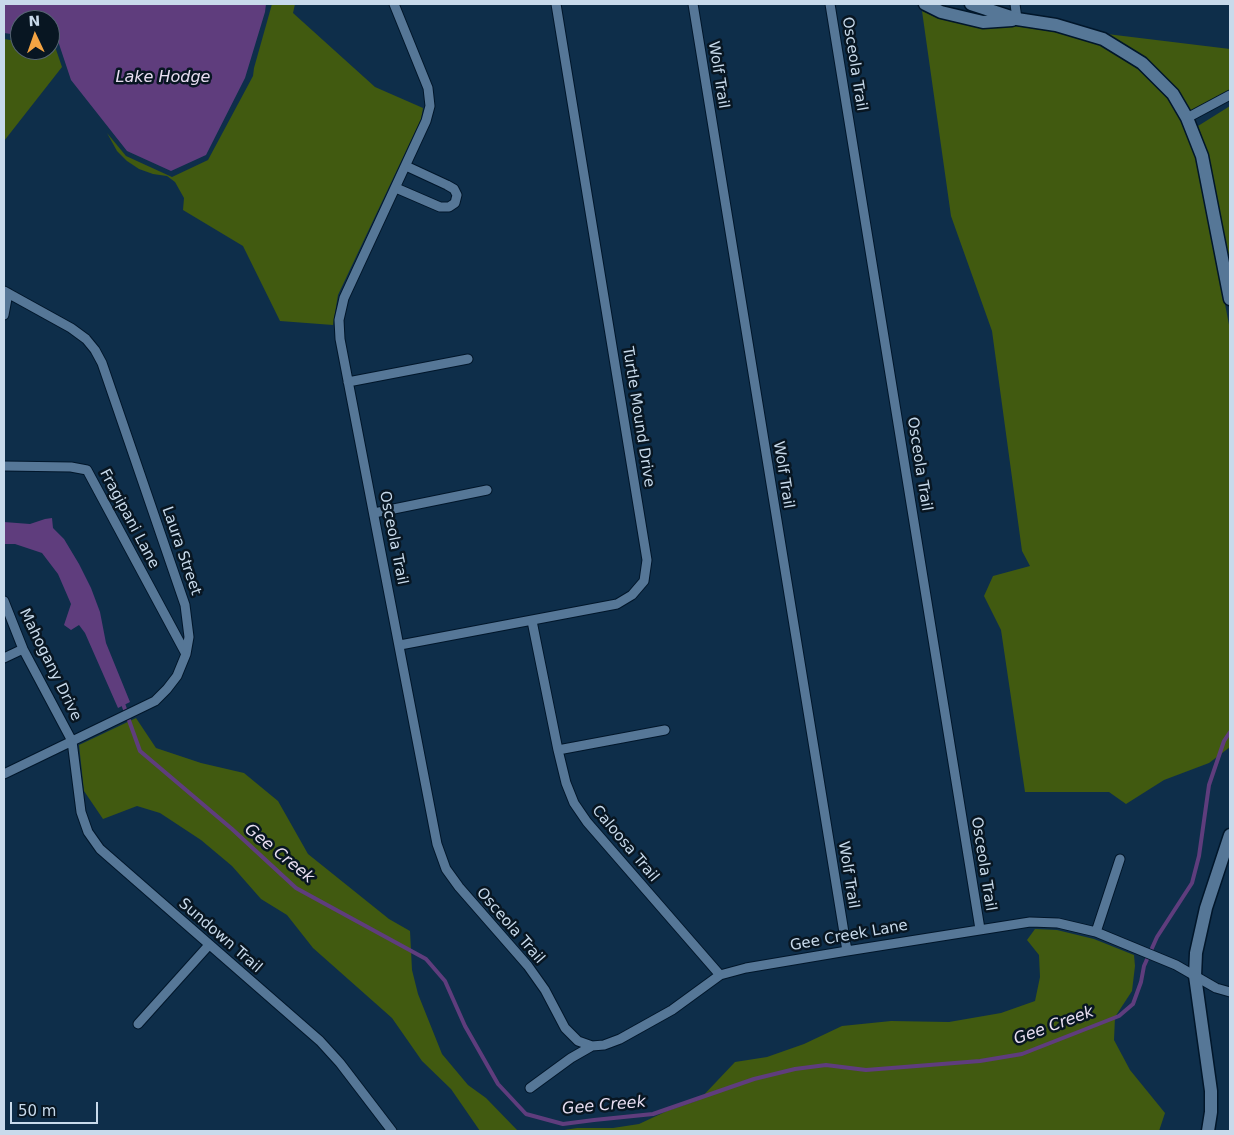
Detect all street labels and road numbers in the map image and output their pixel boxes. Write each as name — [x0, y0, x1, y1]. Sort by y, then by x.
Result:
street label: Osceola Trail — [838, 16, 870, 112]
street label: Wolf Trail — [704, 40, 732, 110]
street label: Turtle Mound Drive — [618, 345, 658, 489]
street label: Osceola Trail — [903, 416, 935, 512]
street label: Wolf Trail — [769, 440, 797, 510]
street label: Fragipani Lane — [95, 466, 163, 572]
street label: Osceola Trail — [375, 490, 411, 586]
street label: Laura Street — [157, 504, 205, 598]
street label: Mahogany Drive — [15, 606, 85, 724]
street label: Caloosa Trail — [588, 802, 662, 886]
street label: Osceola Trail — [967, 816, 999, 912]
street label: Wolf Trail — [834, 840, 862, 910]
street label: Osceola Trail — [472, 884, 548, 968]
street label: Sundown Trail — [175, 895, 265, 977]
street label: Gee Creek Lane — [789, 917, 909, 955]

